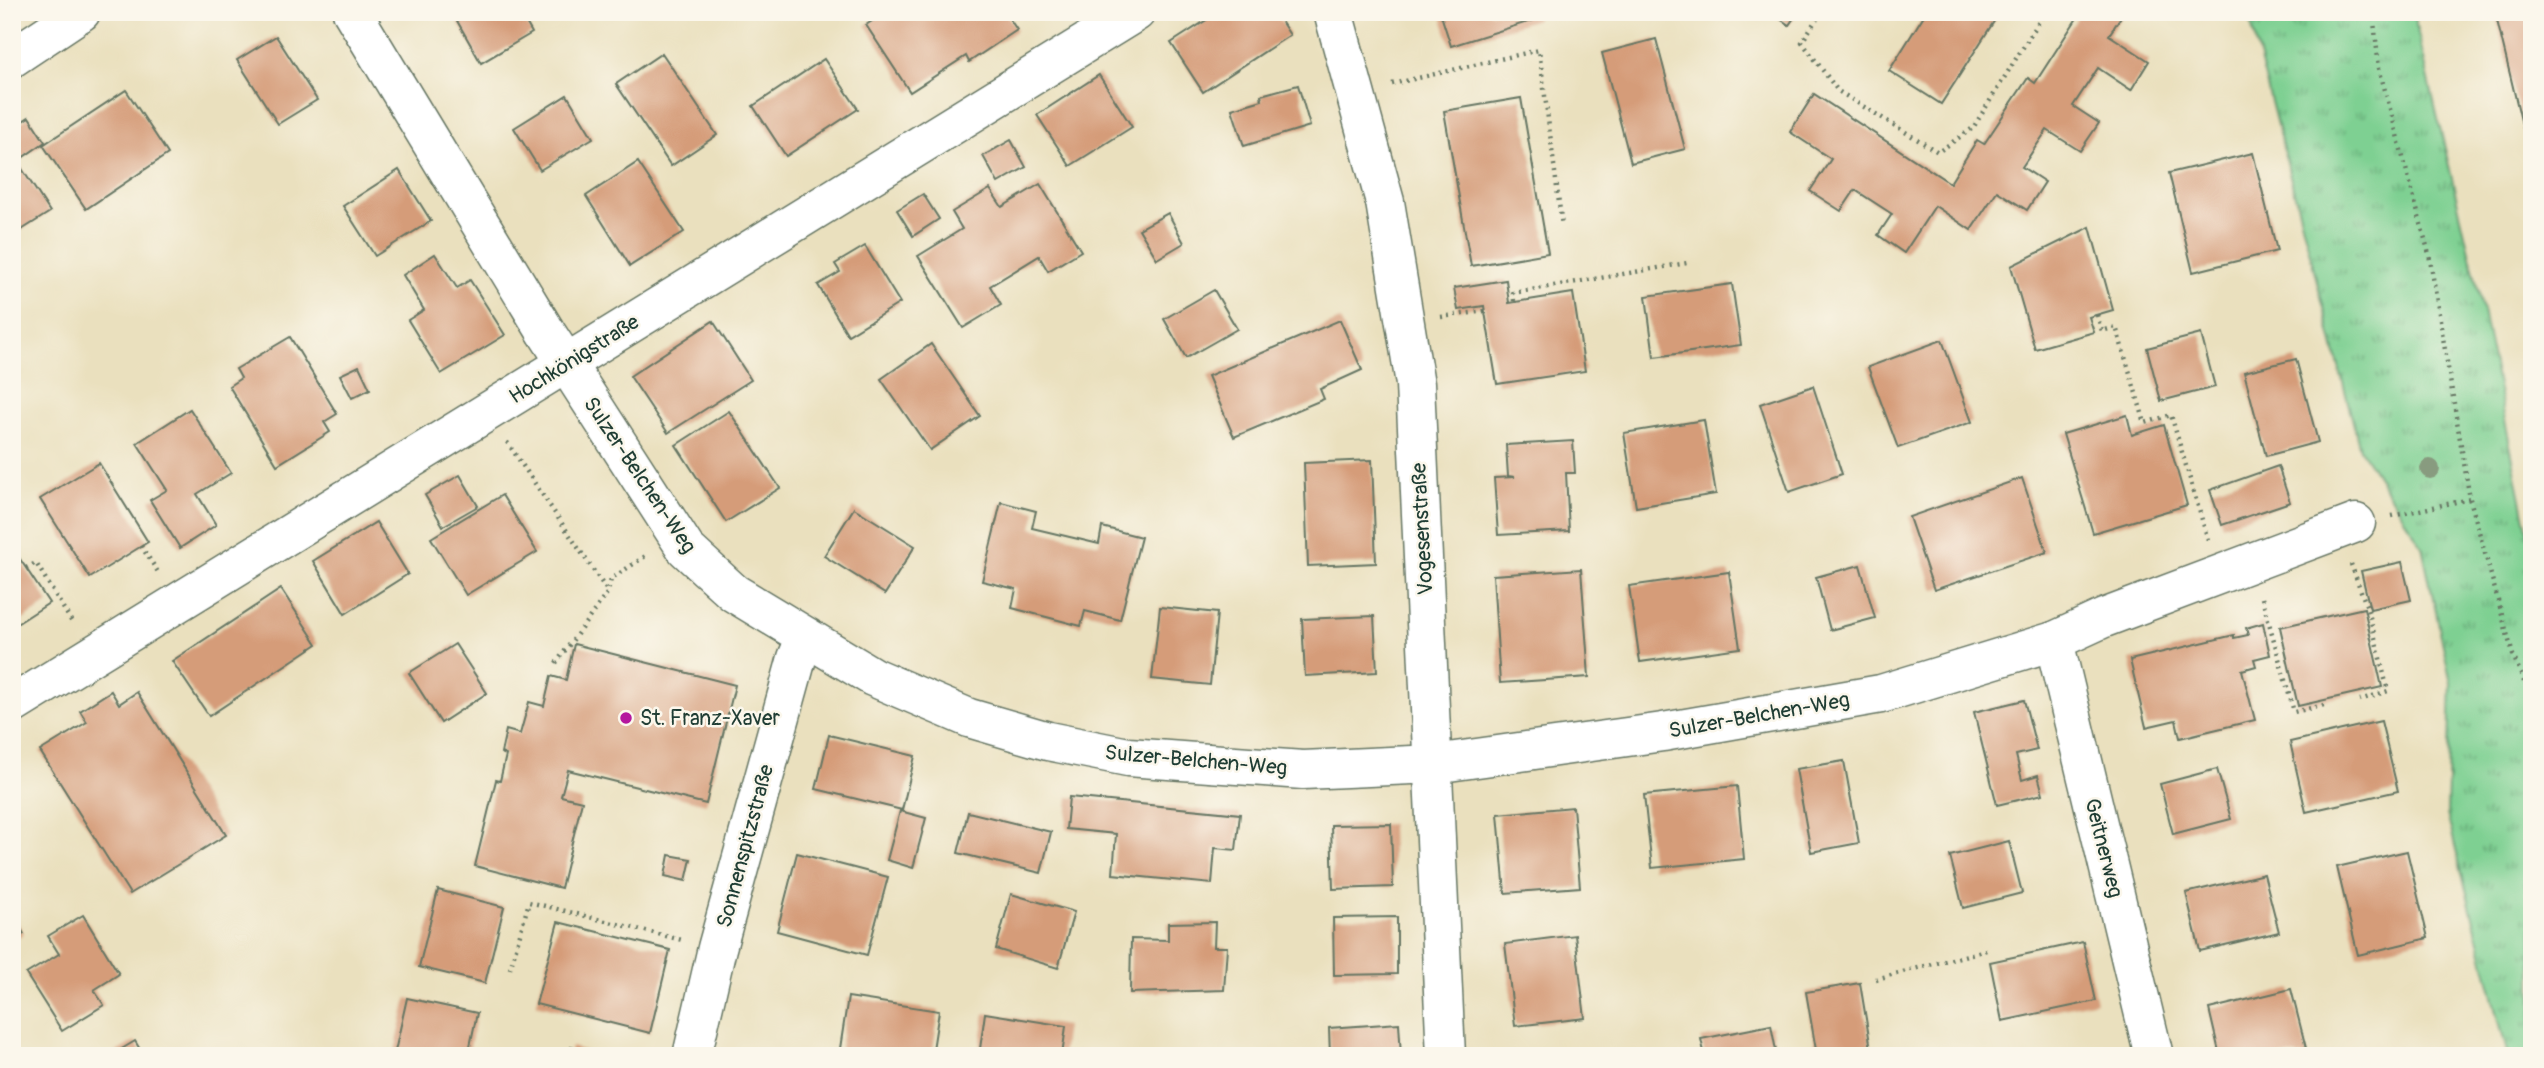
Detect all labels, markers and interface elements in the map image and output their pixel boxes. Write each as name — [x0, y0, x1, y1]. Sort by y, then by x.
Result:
street label: Hochkönigstraße — [504, 308, 645, 410]
street label: Sulzer-Belchen-Weg — [577, 392, 702, 559]
street label: Vogesenstraße — [1406, 461, 1439, 596]
street label: Sulzer-Belchen-Weg — [1667, 686, 1852, 745]
place label: St. Franz-Xaver — [640, 705, 780, 732]
marker: St. Franz-Xaver — [618, 710, 634, 726]
street label: Sulzer-Belchen-Weg — [1104, 739, 1288, 782]
street label: Sonnenspitzstraße — [711, 761, 780, 931]
street label: Geitnerweg — [2078, 796, 2129, 901]

